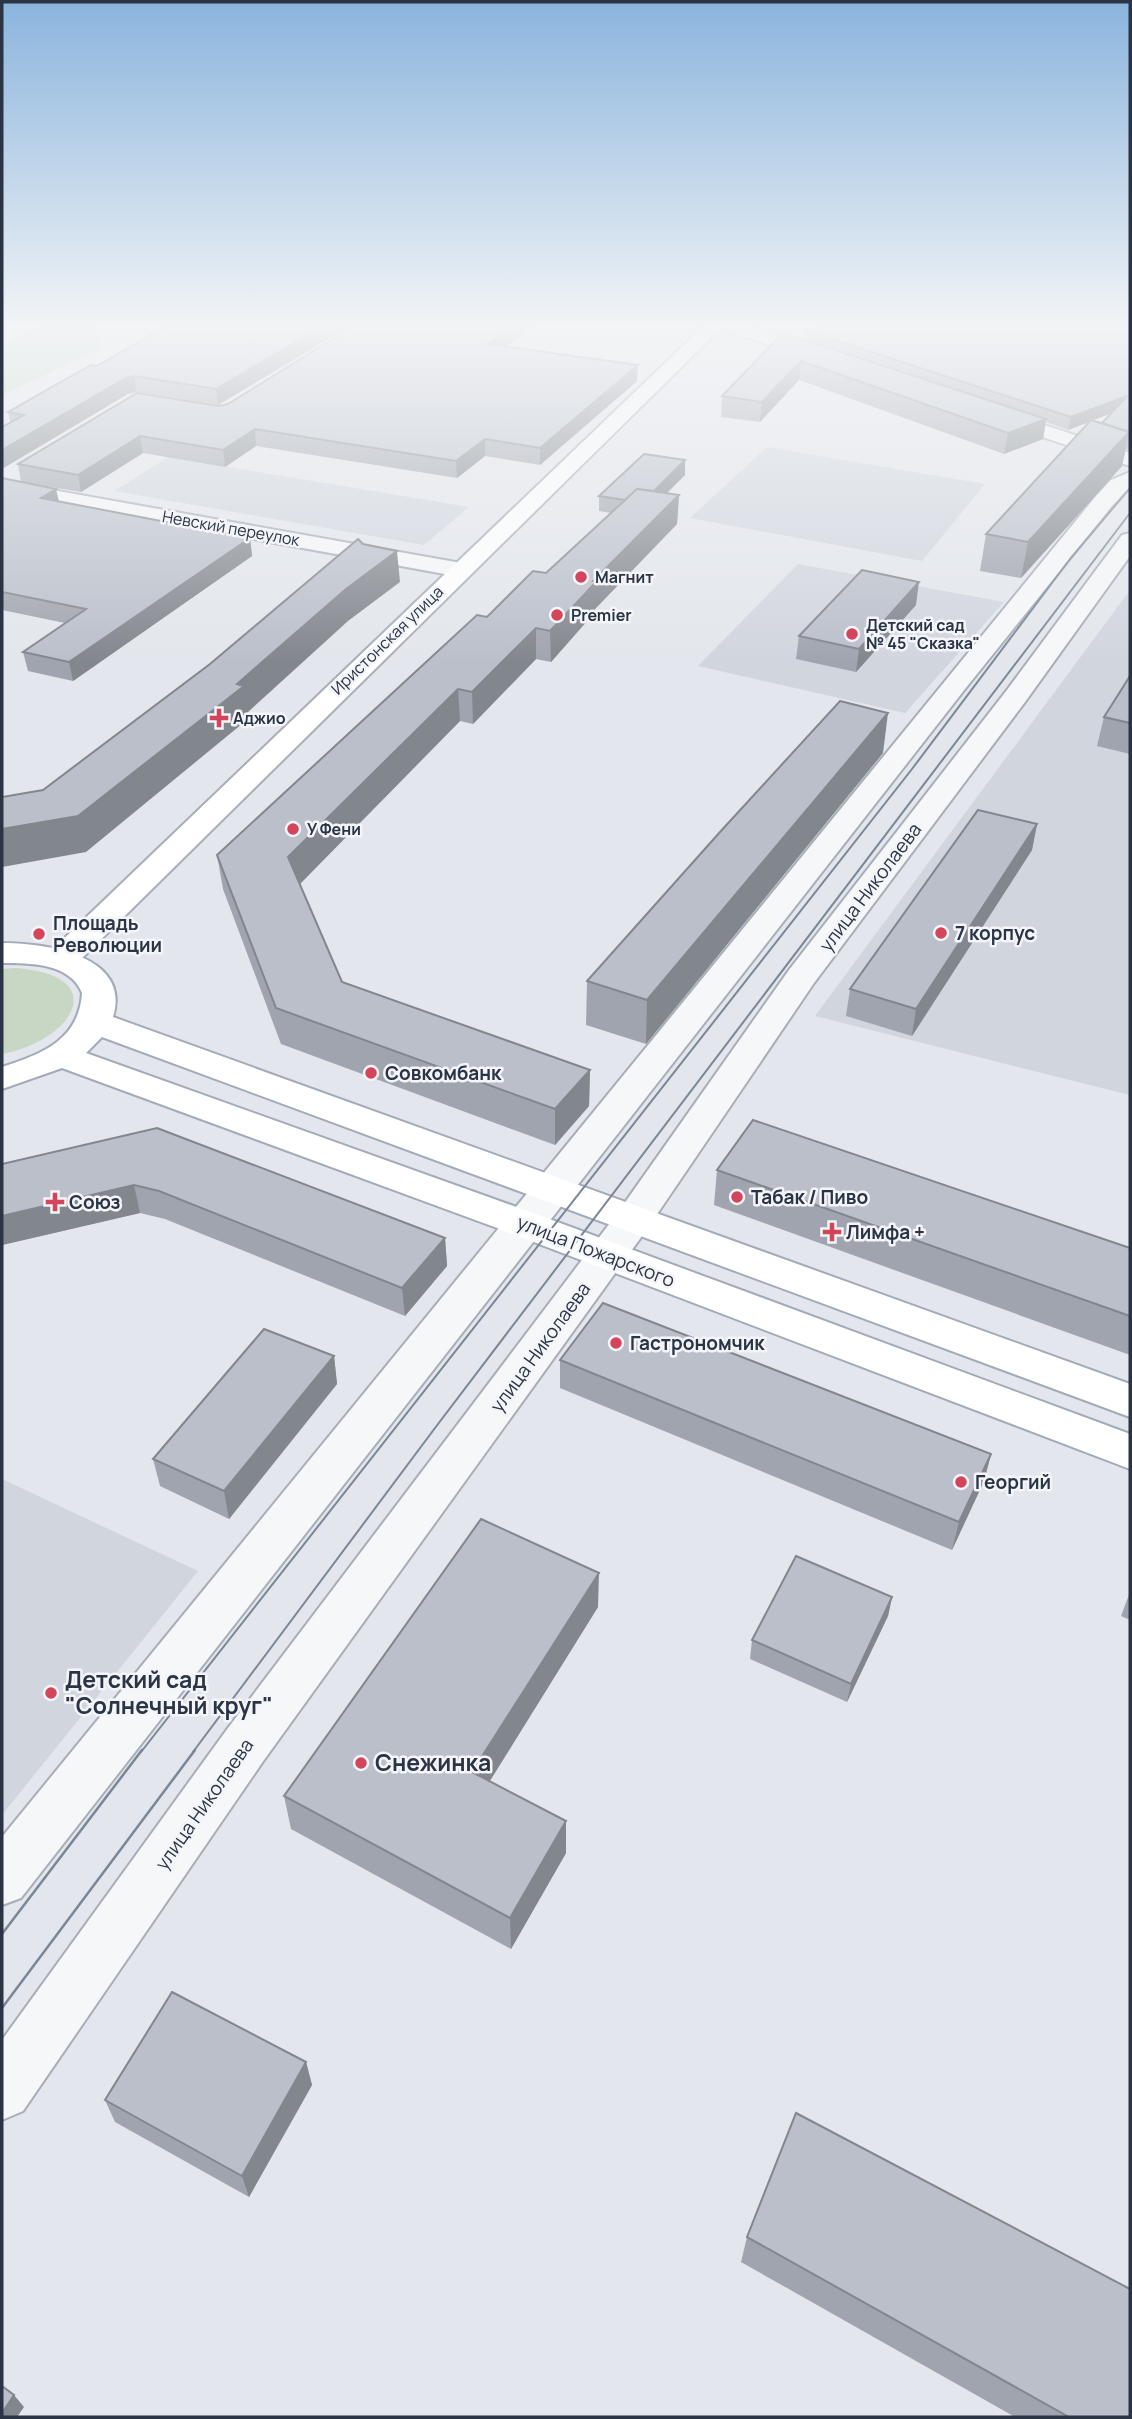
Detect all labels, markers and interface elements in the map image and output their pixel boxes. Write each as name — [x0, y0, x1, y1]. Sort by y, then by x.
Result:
street label: Невский переулок — [161, 505, 302, 551]
place label: Магнит — [595, 566, 654, 588]
marker: Магнит — [573, 569, 589, 585]
street label: Иристонская улица — [326, 581, 448, 699]
place label: Premier — [571, 604, 632, 626]
marker: Premier — [549, 607, 565, 623]
place label: Детский сад № 45 "Сказка" — [866, 614, 980, 654]
marker: Детский сад № 45 "Сказка" — [844, 626, 860, 642]
place label: Аджио — [233, 707, 286, 729]
marker: Аджио — [211, 710, 227, 726]
street label: улица Николаева — [813, 817, 927, 957]
place label: У Фени — [307, 818, 361, 840]
marker: У Фени — [285, 821, 301, 837]
place label: Площадь Революции — [53, 910, 162, 958]
place label: 7 корпус — [955, 920, 1035, 946]
marker: 7 корпус — [933, 925, 949, 941]
marker: Площадь Революции — [31, 926, 47, 942]
place label: Совкомбанк — [385, 1060, 502, 1086]
marker: Совкомбанк — [363, 1065, 379, 1081]
place label: Табак / Пиво — [751, 1184, 868, 1210]
place label: Союз — [69, 1189, 121, 1215]
marker: Табак / Пиво — [729, 1189, 745, 1205]
marker: Союз — [47, 1194, 63, 1210]
street label: улица Пожарского — [513, 1209, 679, 1293]
place label: Лимфа + — [846, 1219, 925, 1245]
marker: Лимфа + — [824, 1224, 840, 1240]
street label: улица Николаева — [484, 1277, 596, 1417]
place label: Гастрономчик — [630, 1330, 765, 1356]
marker: Гастрономчик — [608, 1335, 624, 1351]
place label: Георгий — [975, 1469, 1051, 1495]
marker: Георгий — [953, 1474, 969, 1490]
place label: Детский сад "Солнечный круг" — [65, 1663, 273, 1721]
marker: Детский сад "Солнечный круг" — [43, 1685, 59, 1701]
street label: улица Николаева — [149, 1733, 259, 1875]
place label: Снежинка — [375, 1746, 491, 1778]
marker: Снежинка — [353, 1755, 369, 1771]

